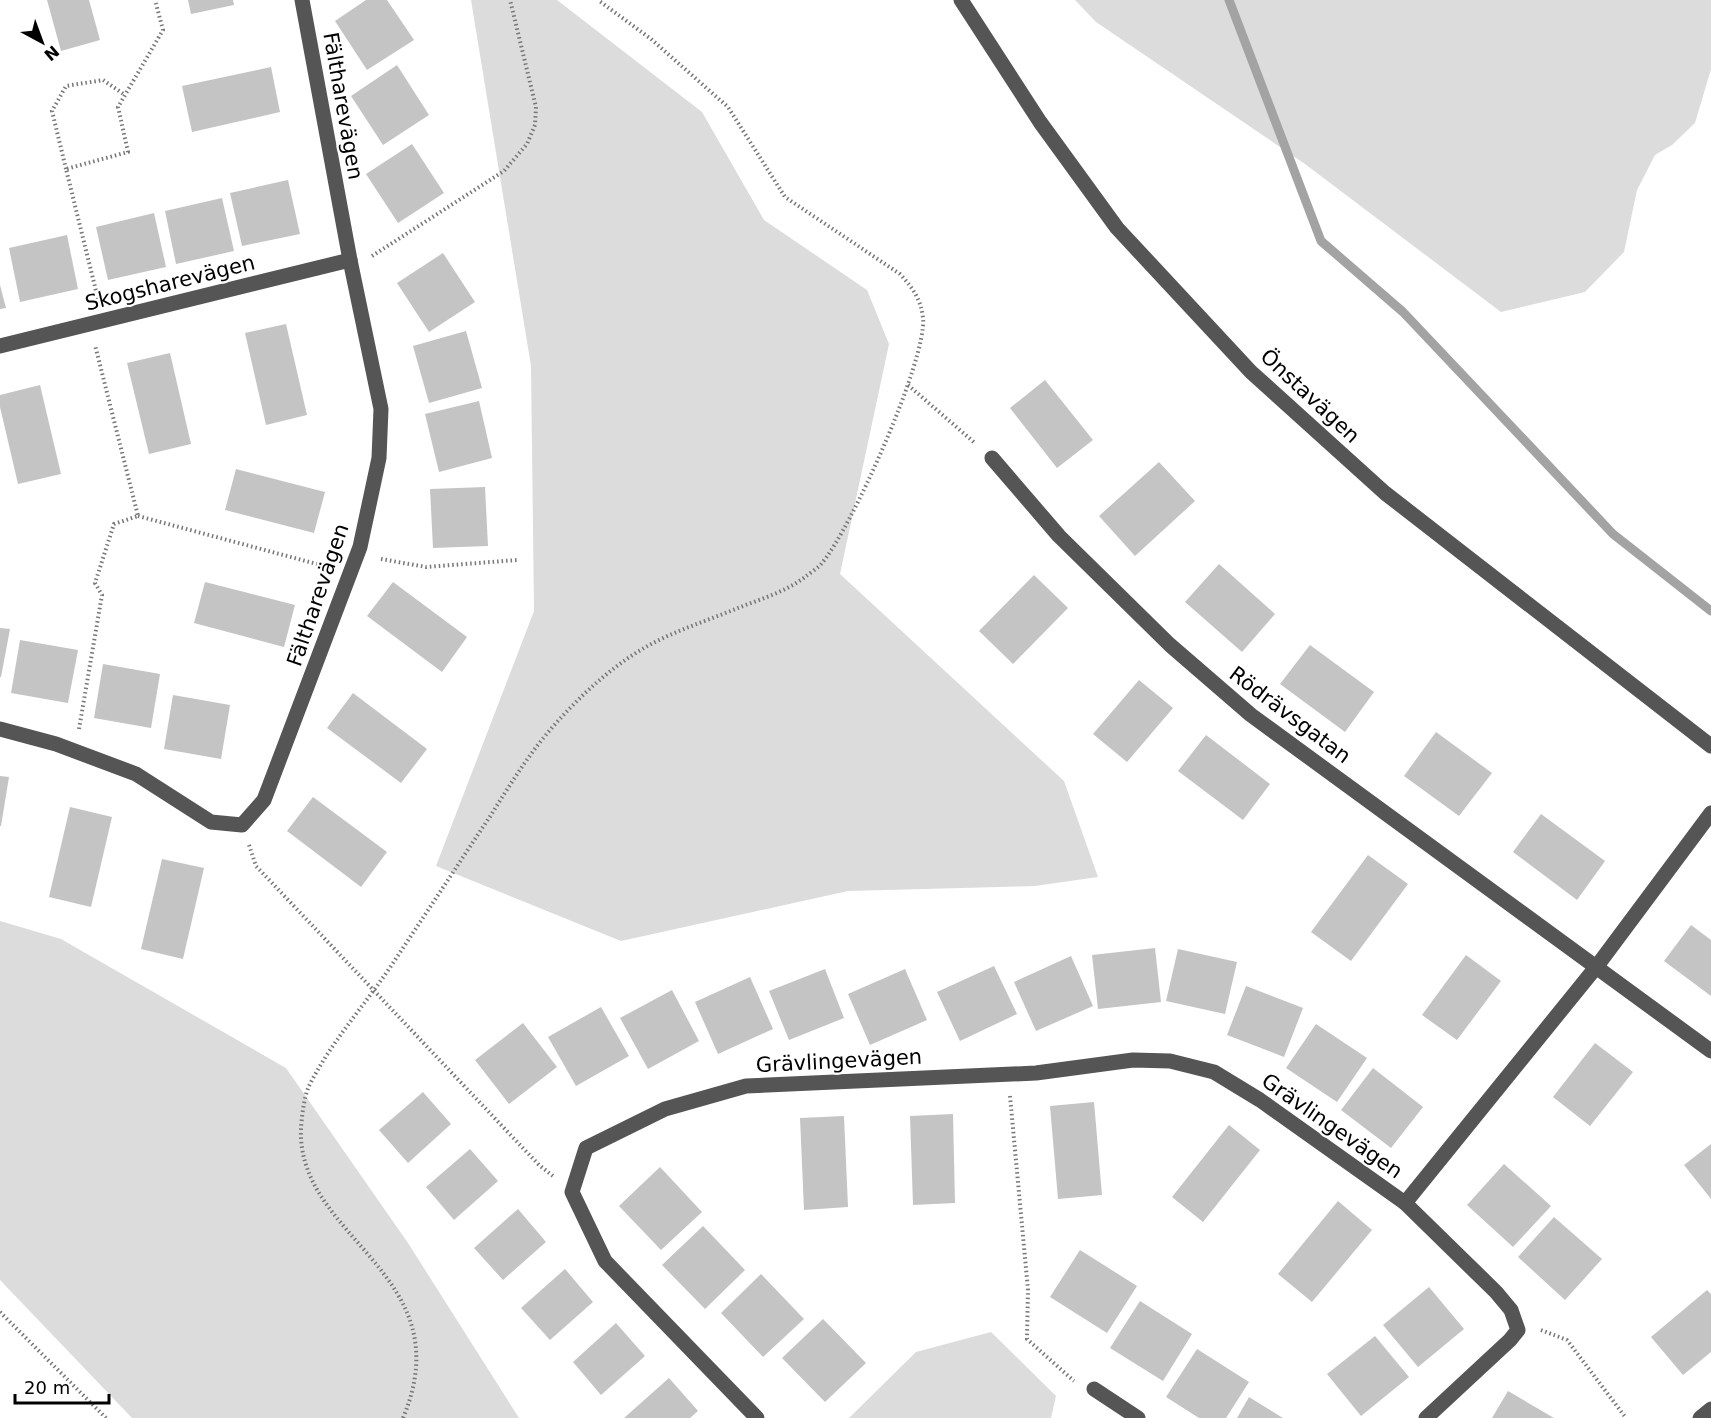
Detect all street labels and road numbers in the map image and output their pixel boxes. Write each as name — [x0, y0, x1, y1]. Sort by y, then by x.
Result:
street label: Fältharevägen — [318, 30, 368, 182]
street label: Skogsharevägen — [83, 250, 257, 316]
street label: Önstavägen — [1255, 343, 1365, 448]
street label: Fältharevägen — [282, 521, 354, 669]
street label: Rödrävsgatan — [1225, 662, 1355, 768]
street label: Grävlingevägen — [755, 1045, 923, 1077]
street label: Grävlingevägen — [1257, 1068, 1407, 1184]

